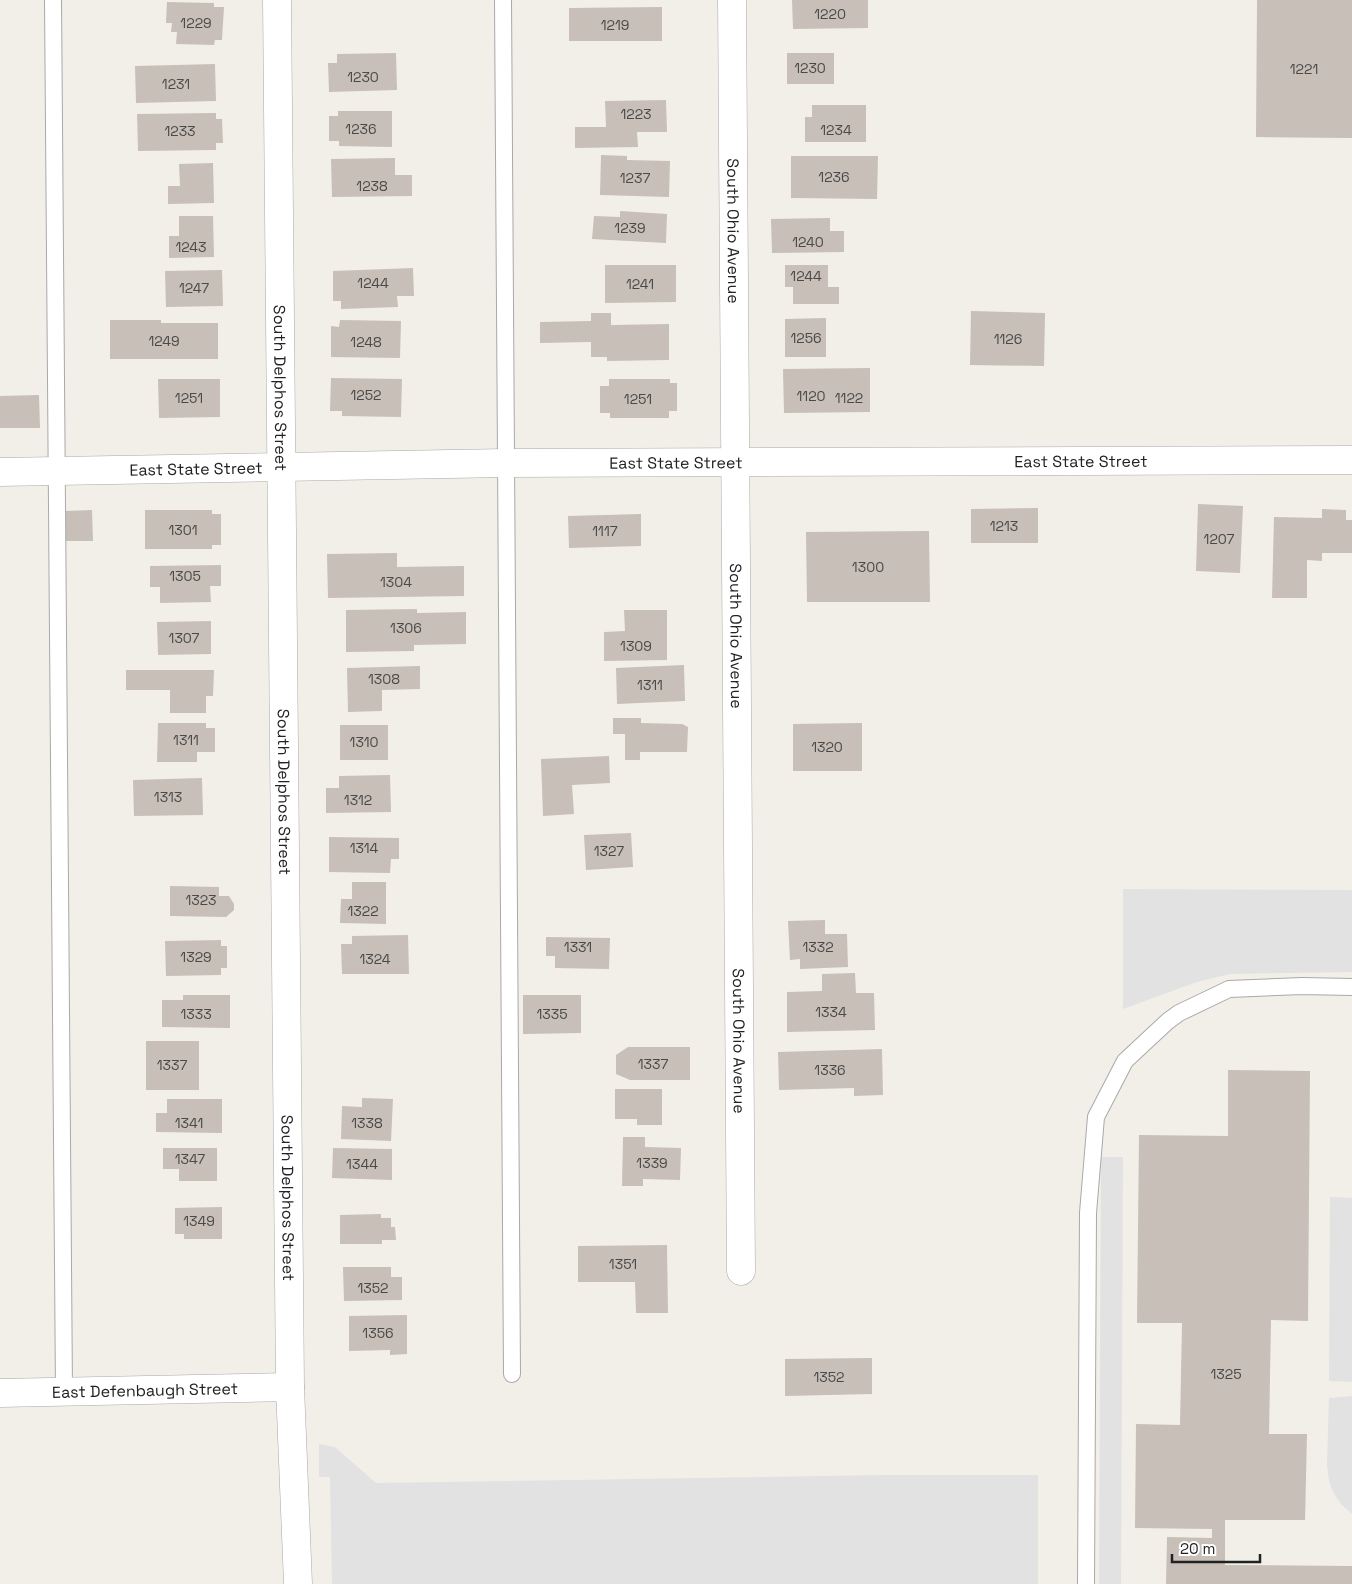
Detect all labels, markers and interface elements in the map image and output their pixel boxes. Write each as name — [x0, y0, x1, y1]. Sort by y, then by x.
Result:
house number: 1220 — [814, 5, 846, 23]
house number: 1229 — [180, 14, 212, 32]
house number: 1219 — [601, 16, 629, 34]
house number: 1230 — [794, 59, 826, 77]
house number: 1221 — [1290, 60, 1318, 78]
house number: 1230 — [347, 68, 379, 86]
house number: 1231 — [162, 75, 190, 93]
house number: 1223 — [620, 105, 652, 123]
house number: 1236 — [345, 120, 377, 138]
house number: 1234 — [820, 121, 852, 139]
house number: 1233 — [164, 122, 196, 140]
street label: South Ohio Avenue — [723, 158, 745, 304]
house number: 1236 — [818, 168, 850, 186]
house number: 1237 — [620, 169, 650, 187]
house number: 1238 — [356, 177, 388, 195]
house number: 1239 — [614, 219, 646, 237]
house number: 1240 — [792, 233, 824, 251]
house number: 1243 — [175, 238, 207, 256]
house number: 1244 — [790, 267, 822, 285]
house number: 1244 — [357, 274, 389, 292]
house number: 1241 — [626, 275, 654, 293]
house number: 1247 — [179, 279, 209, 297]
street label: South Delphos Street — [269, 305, 292, 471]
house number: 1256 — [790, 329, 822, 347]
house number: 1126 — [994, 330, 1022, 348]
house number: 1249 — [148, 332, 180, 350]
house number: 1248 — [350, 333, 382, 351]
house number: 1252 — [350, 386, 382, 404]
house number: 1120 — [796, 387, 826, 405]
house number: 1251 — [175, 389, 203, 407]
house number: 1122 — [835, 389, 863, 407]
house number: 1251 — [624, 390, 652, 408]
street label: East State Street — [1014, 450, 1148, 472]
street label: East State Street — [609, 452, 743, 473]
street label: East State Street — [129, 457, 263, 480]
house number: 1213 — [990, 517, 1018, 535]
house number: 1301 — [168, 521, 198, 539]
house number: 1117 — [592, 522, 618, 540]
house number: 1207 — [1204, 530, 1235, 548]
house number: 1300 — [852, 558, 884, 576]
street label: South Ohio Avenue — [725, 563, 748, 709]
house number: 1305 — [169, 567, 201, 585]
house number: 1304 — [380, 573, 412, 591]
house number: 1306 — [390, 619, 422, 637]
house number: 1307 — [169, 629, 200, 647]
house number: 1309 — [620, 637, 652, 655]
house number: 1308 — [368, 670, 400, 688]
house number: 1311 — [637, 676, 663, 694]
street label: South Delphos Street — [273, 709, 296, 875]
house number: 1311 — [173, 731, 199, 749]
house number: 1310 — [350, 733, 378, 751]
house number: 1320 — [811, 738, 843, 756]
house number: 1313 — [154, 788, 182, 806]
house number: 1312 — [344, 791, 372, 809]
house number: 1314 — [350, 839, 379, 857]
house number: 1327 — [594, 842, 624, 860]
house number: 1323 — [185, 891, 217, 909]
house number: 1322 — [347, 902, 379, 920]
house number: 1331 — [564, 938, 592, 956]
house number: 1332 — [802, 938, 834, 956]
house number: 1329 — [180, 948, 212, 966]
house number: 1324 — [359, 950, 391, 968]
street label: South Ohio Avenue — [728, 968, 750, 1114]
house number: 1334 — [815, 1003, 847, 1021]
house number: 1333 — [180, 1005, 212, 1023]
house number: 1335 — [536, 1005, 568, 1023]
house number: 1337 — [638, 1055, 668, 1073]
house number: 1337 — [157, 1056, 187, 1074]
house number: 1336 — [814, 1061, 846, 1079]
house number: 1341 — [175, 1114, 203, 1132]
house number: 1338 — [351, 1114, 383, 1132]
street label: South Delphos Street — [277, 1115, 300, 1281]
house number: 1347 — [175, 1150, 205, 1168]
house number: 1339 — [636, 1154, 668, 1172]
house number: 1344 — [346, 1155, 378, 1173]
house number: 1349 — [183, 1212, 215, 1230]
house number: 1351 — [609, 1255, 637, 1273]
house number: 1352 — [357, 1279, 389, 1297]
house number: 1356 — [362, 1324, 394, 1342]
house number: 1325 — [1210, 1365, 1242, 1383]
house number: 1352 — [813, 1368, 845, 1386]
street label: East Defenbaugh Street — [52, 1378, 238, 1402]
scale bar — [1172, 1532, 1260, 1564]
text: 20 m — [1180, 1539, 1215, 1558]

